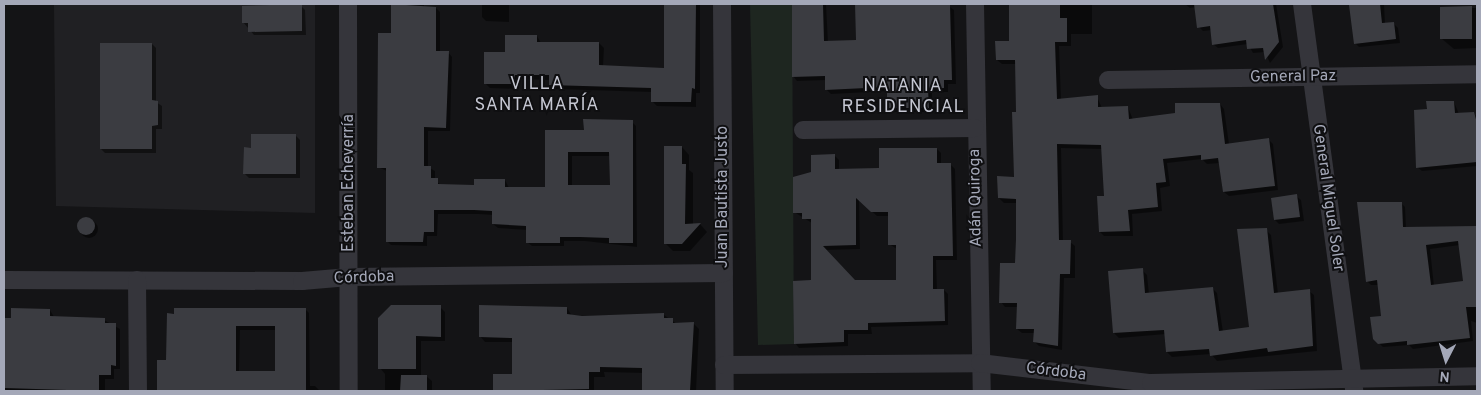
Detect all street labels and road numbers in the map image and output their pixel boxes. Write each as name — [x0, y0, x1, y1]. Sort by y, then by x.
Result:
street label: General Paz — [1250, 67, 1336, 87]
street label: Esteban Echeverría — [339, 114, 359, 252]
street label: General Miguel Soler — [1308, 123, 1348, 273]
street label: Juan Bautista Justo — [713, 126, 733, 268]
street label: Adán Quiroga — [966, 149, 986, 247]
street label: Córdoba — [333, 267, 395, 289]
street label: Córdoba — [1025, 359, 1087, 385]

